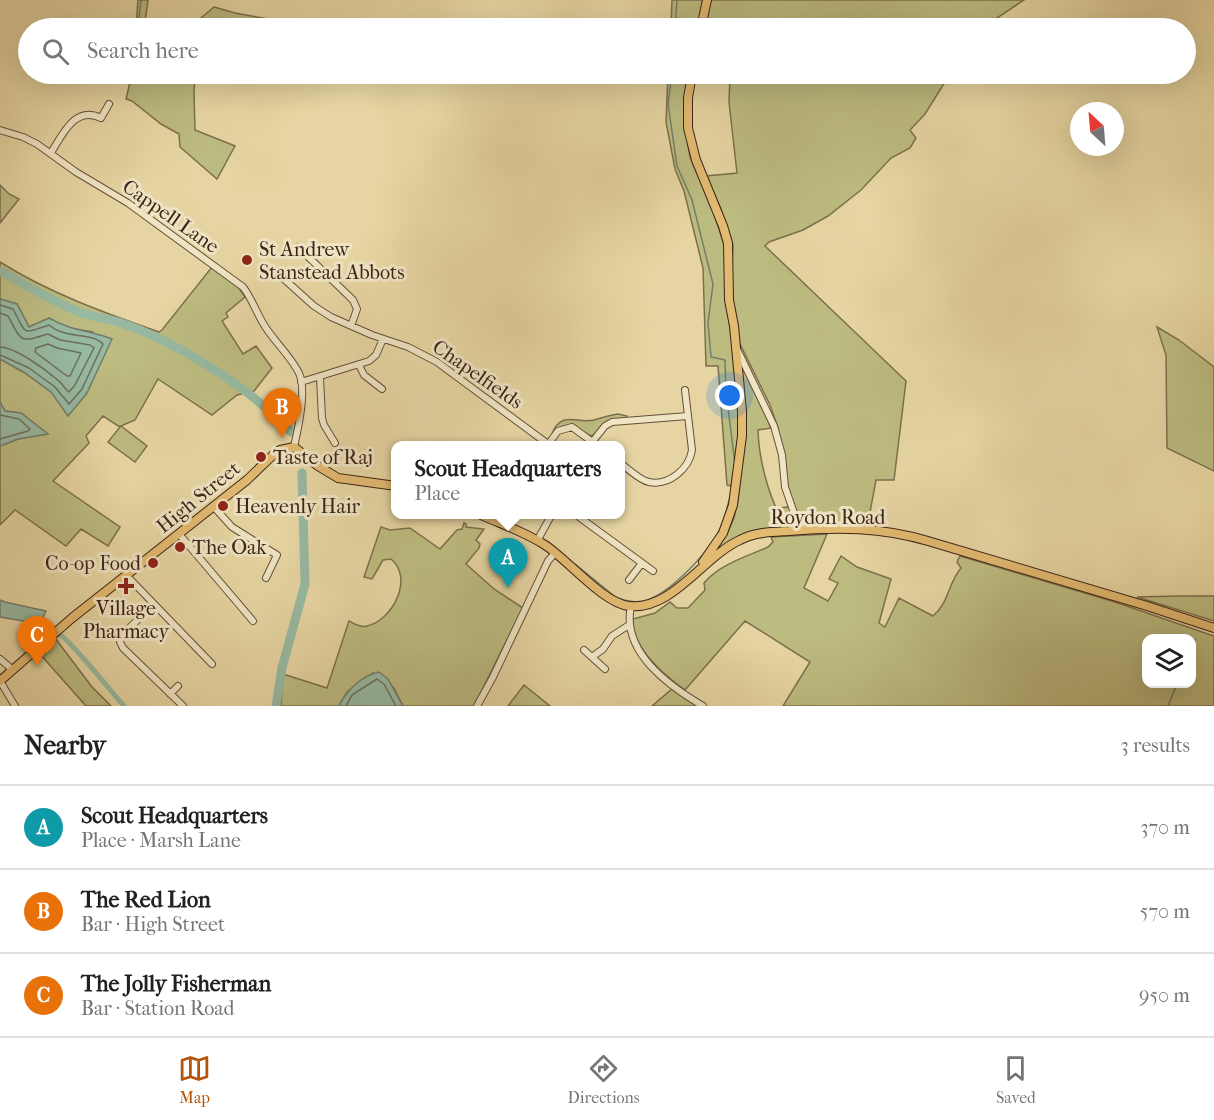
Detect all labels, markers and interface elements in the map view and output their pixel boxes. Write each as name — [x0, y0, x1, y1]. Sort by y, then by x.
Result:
search box — [18, 18, 1196, 84]
icon: search — [39, 35, 72, 68]
text: Search here — [87, 38, 199, 64]
north arrow — [1070, 102, 1124, 156]
street label: Cappell Lane — [118, 175, 223, 258]
place label: St Andrew Stanstead Abbots — [259, 238, 405, 284]
marker: St Andrew Stanstead Abbots — [240, 253, 254, 267]
street label: Chapelfields — [428, 335, 527, 414]
your location — [715, 381, 744, 410]
pin: B — [262, 388, 302, 438]
popup — [391, 441, 625, 519]
place label: Taste of Raj — [273, 446, 373, 469]
marker: Taste of Raj — [254, 450, 268, 464]
text: Scout Headquarters — [415, 456, 601, 482]
street label: High Street — [152, 457, 245, 538]
text: Place — [415, 482, 460, 505]
place label: Heavenly Hair — [235, 495, 361, 518]
marker: Heavenly Hair — [216, 499, 230, 513]
street label: Roydon Road — [770, 506, 887, 529]
place label: The Oak — [192, 536, 267, 559]
pin: A — [488, 538, 528, 588]
marker: The Oak — [173, 540, 187, 554]
place label: Co-op Food — [45, 552, 142, 575]
marker: Co-op Food — [146, 556, 160, 570]
marker: Village Pharmacy — [119, 579, 133, 593]
place label: Village Pharmacy — [83, 597, 170, 643]
pin: C — [18, 616, 57, 666]
map controls — [1142, 634, 1196, 688]
button: layers — [1142, 634, 1196, 688]
text: Nearby — [24, 730, 106, 761]
text: 3 results — [1121, 734, 1190, 757]
text: Scout Headquarters — [81, 803, 268, 829]
text: A — [37, 816, 50, 839]
text: 370 m — [1140, 816, 1190, 839]
text: Place · Marsh Lane — [81, 829, 241, 852]
text: The Red Lion — [81, 887, 211, 913]
text: B — [37, 900, 50, 923]
text: 570 m — [1140, 900, 1190, 923]
text: Bar · High Street — [81, 913, 225, 936]
text: The Jolly Fisherman — [81, 971, 271, 997]
text: C — [37, 984, 50, 1007]
text: 950 m — [1139, 984, 1190, 1007]
text: Bar · Station Road — [81, 997, 234, 1020]
tab: Map — [178, 1052, 211, 1107]
tab: Directions — [568, 1052, 640, 1107]
tab: Saved — [996, 1052, 1036, 1107]

